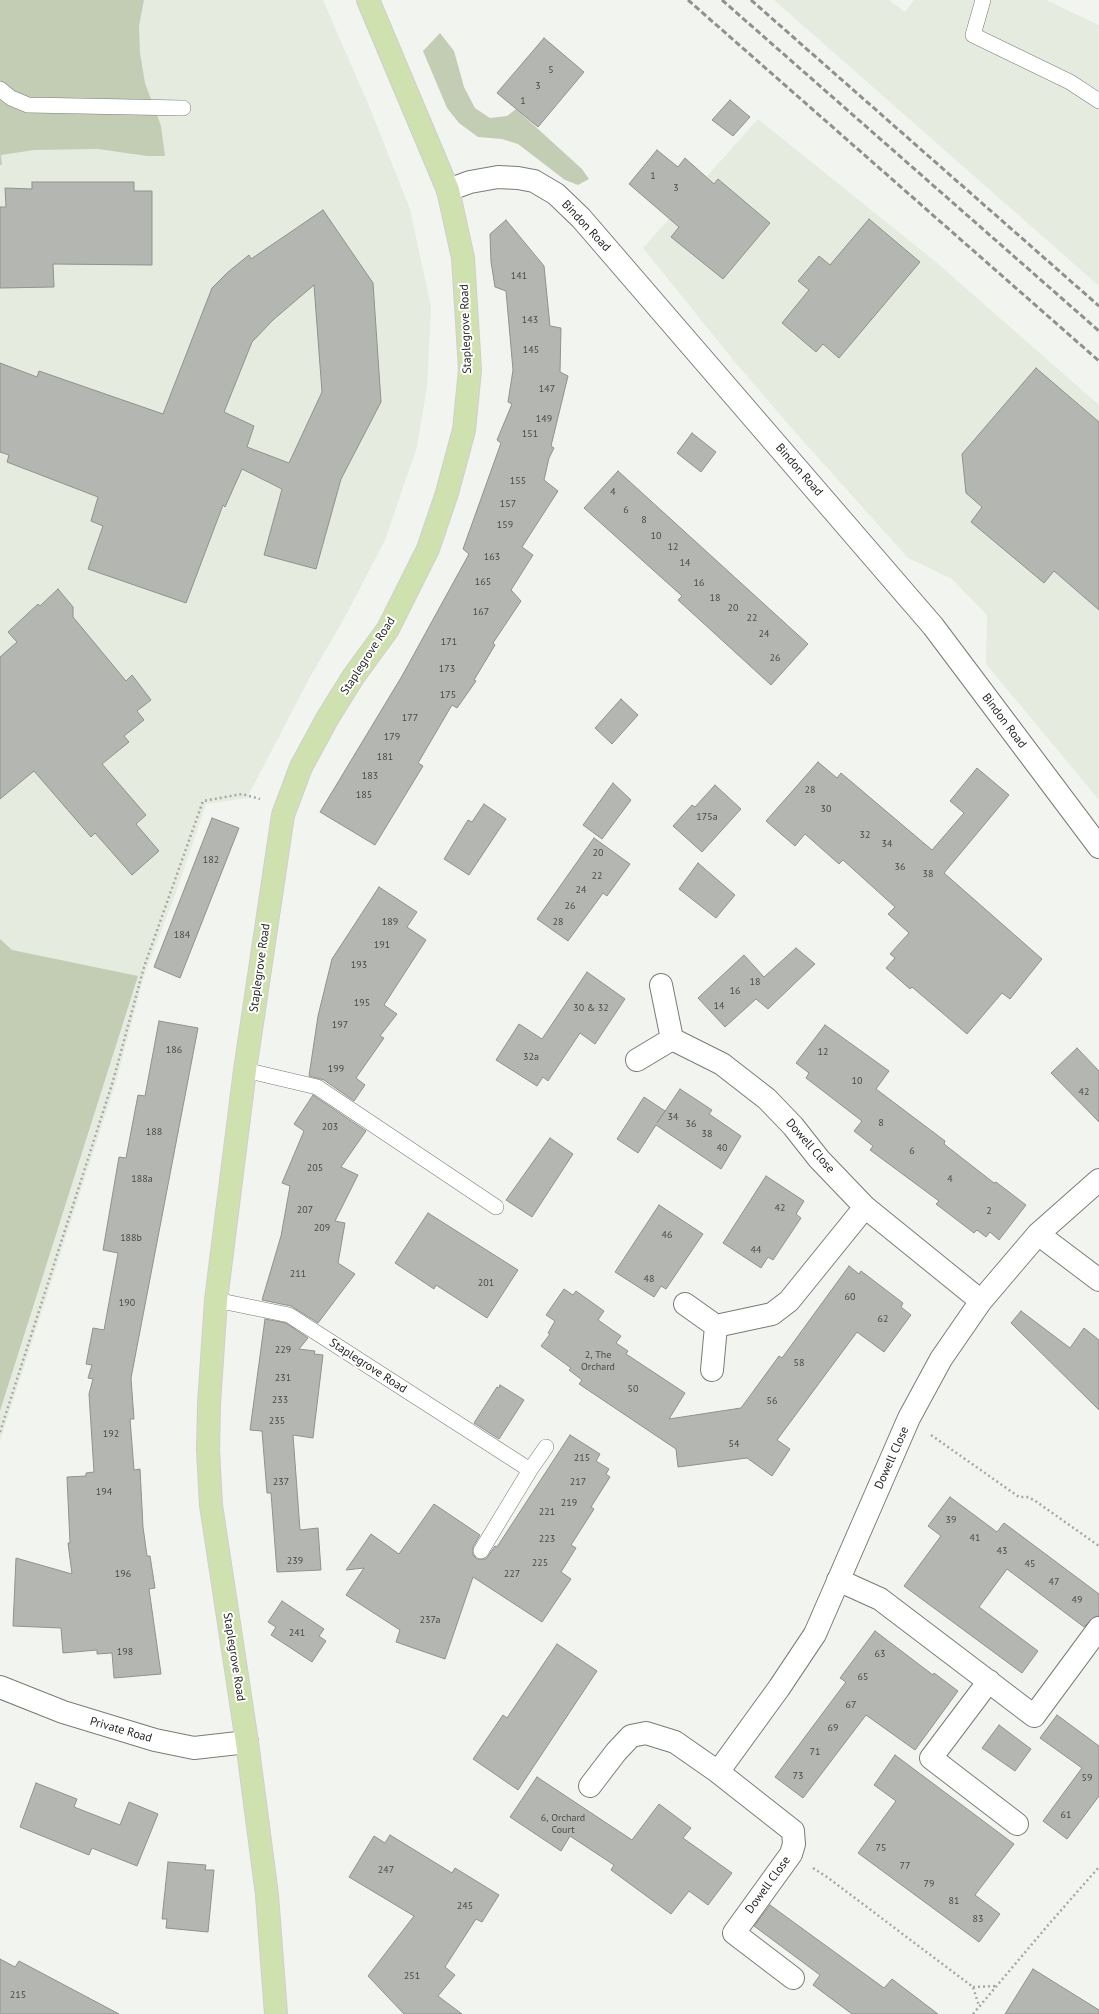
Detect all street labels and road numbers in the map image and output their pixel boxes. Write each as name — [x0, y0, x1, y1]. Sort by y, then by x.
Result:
street label: Bindon Road — [559, 197, 613, 255]
street label: Staplegrove Road — [457, 284, 475, 374]
street label: Bindon Road — [772, 441, 826, 499]
street label: Staplegrove Road — [338, 615, 398, 697]
street label: Bindon Road — [979, 691, 1029, 751]
street label: Staplegrove Road — [247, 923, 273, 1013]
street label: Dowell Close — [783, 1116, 837, 1176]
street label: Staplegrove Road — [327, 1336, 409, 1396]
street label: Dowell Close — [872, 1424, 912, 1492]
street label: Staplegrove Road — [220, 1612, 248, 1702]
street label: Private Road — [88, 1714, 154, 1746]
street label: Dowell Close — [742, 1854, 794, 1916]

